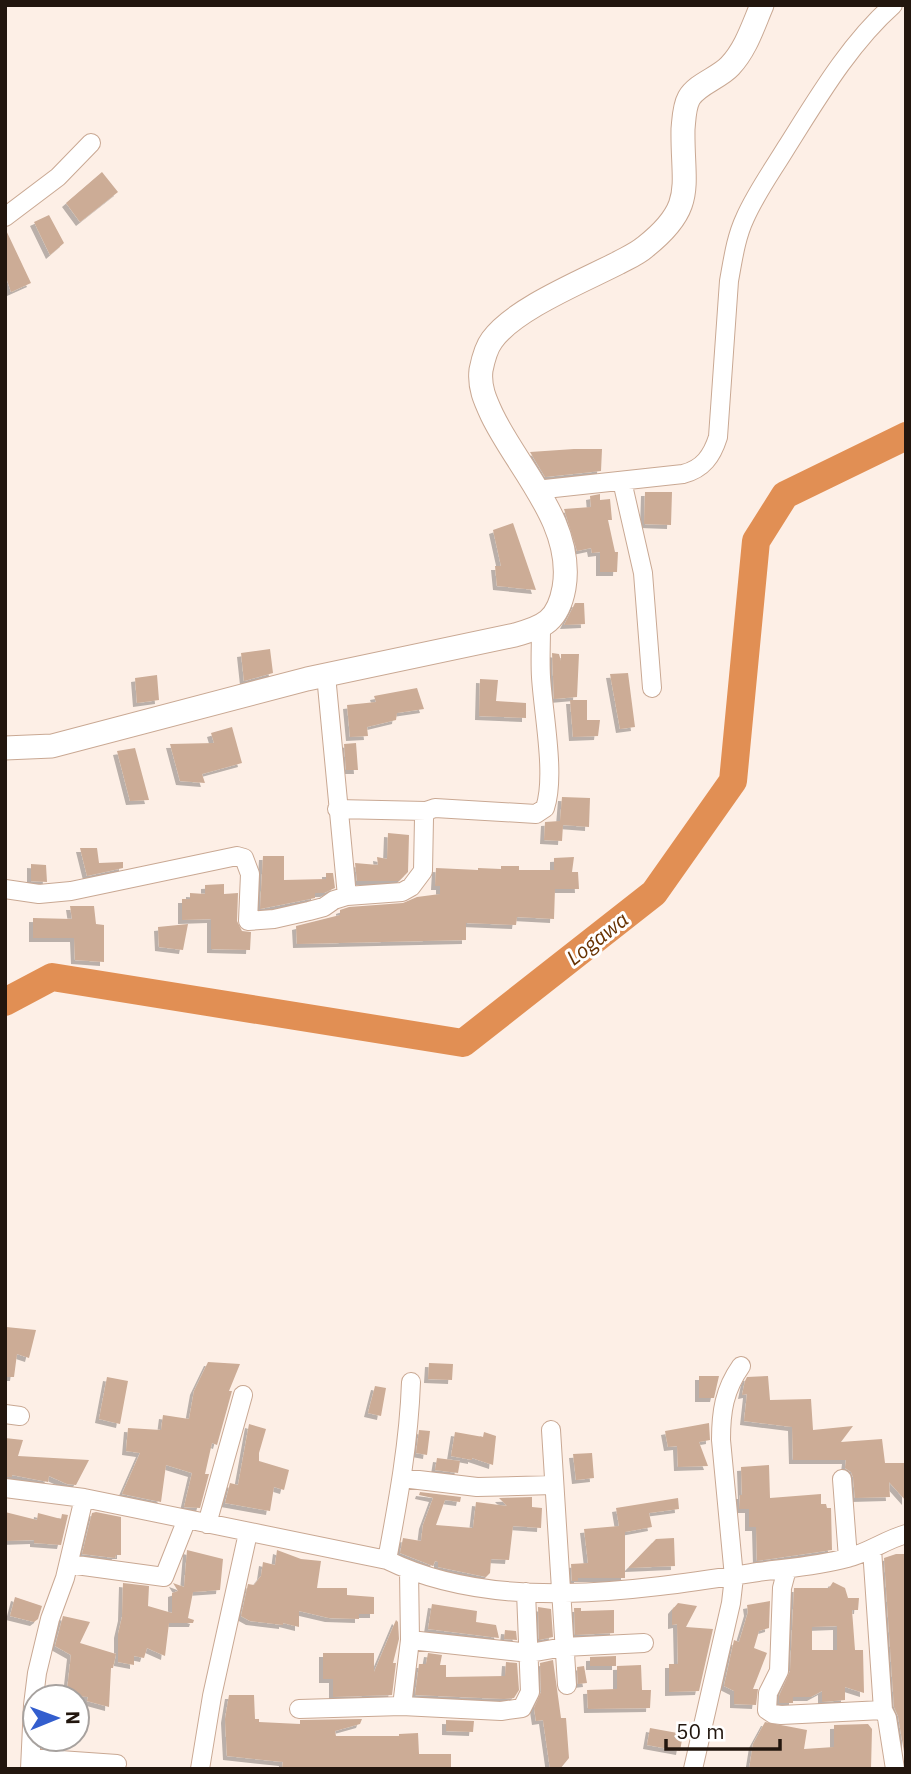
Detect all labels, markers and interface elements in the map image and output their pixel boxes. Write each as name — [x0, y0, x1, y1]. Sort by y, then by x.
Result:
water label: Logawa — [560, 905, 634, 971]
north arrow — [21, 1683, 91, 1753]
scale bar — [666, 1708, 780, 1752]
text: N — [61, 1711, 85, 1725]
text: 50 m — [676, 1717, 725, 1745]

